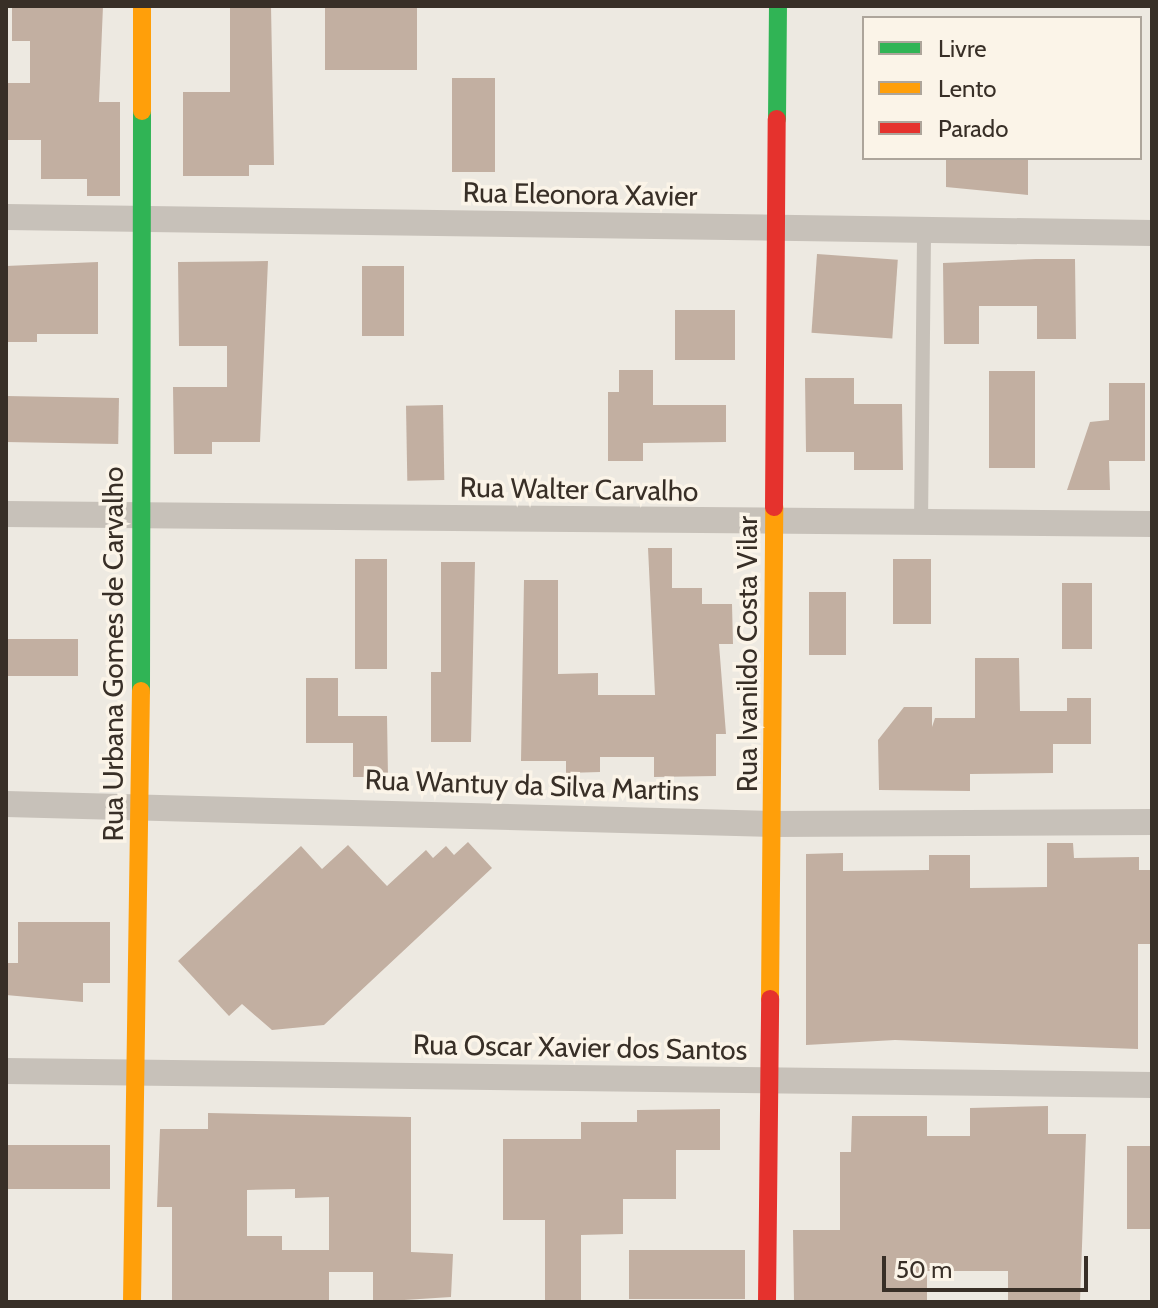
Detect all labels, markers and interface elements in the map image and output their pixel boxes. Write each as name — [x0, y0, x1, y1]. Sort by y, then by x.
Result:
legend — [862, 16, 1142, 160]
text: Livre — [938, 34, 986, 63]
text: Lento — [938, 74, 997, 103]
text: Parado — [938, 114, 1008, 143]
street label: Rua Eleonora Xavier — [462, 175, 698, 213]
street label: Rua Urbana Gomes de Carvalho — [96, 467, 130, 841]
street label: Rua Walter Carvalho — [459, 470, 699, 508]
street label: Rua Ivanildo Costa Vilar — [730, 516, 764, 792]
street label: Rua Wantuy da Silva Martins — [364, 762, 700, 808]
street label: Rua Oscar Xavier dos Santos — [413, 1027, 747, 1067]
scale bar — [886, 1240, 1092, 1290]
text: 50 m — [896, 1255, 952, 1284]

